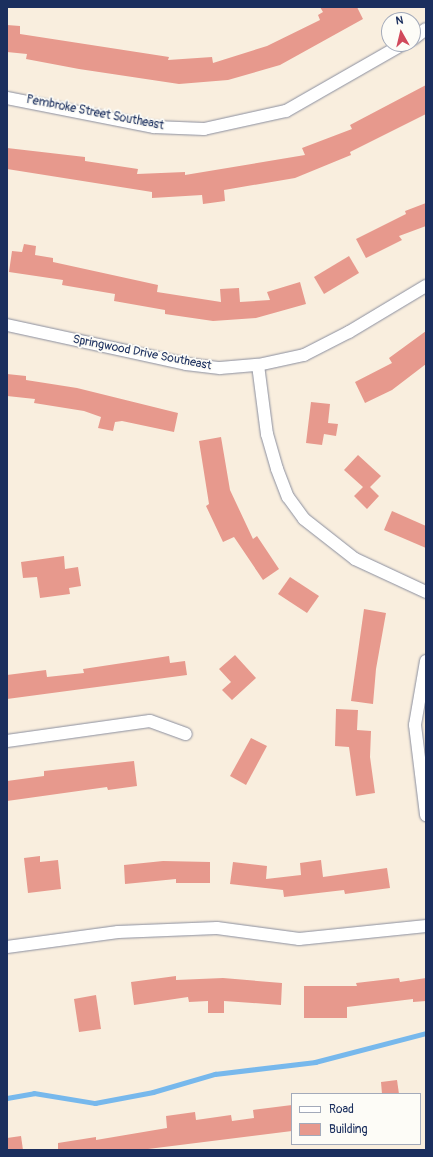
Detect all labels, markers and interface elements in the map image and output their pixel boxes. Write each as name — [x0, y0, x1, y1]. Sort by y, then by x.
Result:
north arrow — [381, 12, 421, 52]
text: N — [395, 14, 404, 28]
street label: Pembroke Street Southeast — [25, 93, 165, 133]
street label: Springwood Drive Southeast — [71, 332, 213, 374]
legend — [291, 1093, 421, 1145]
text: Road — [329, 1102, 354, 1117]
text: Building — [329, 1122, 368, 1137]

